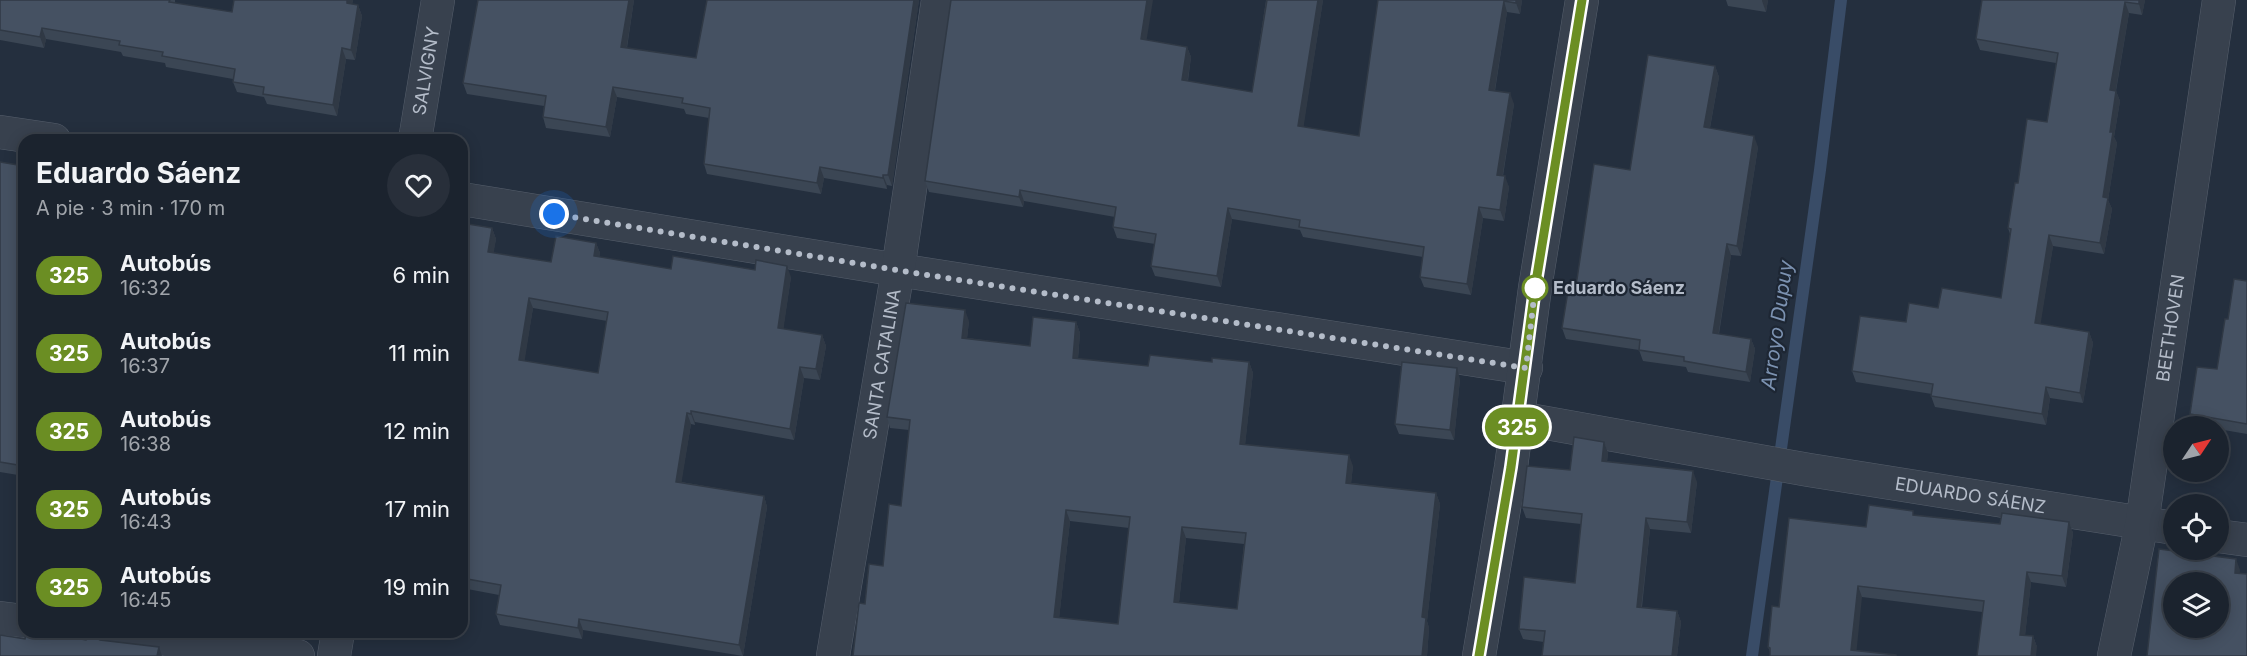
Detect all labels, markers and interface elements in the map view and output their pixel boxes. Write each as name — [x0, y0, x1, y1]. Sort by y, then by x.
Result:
street label: SALVIGNY — [408, 25, 443, 117]
button: heart — [387, 154, 450, 217]
text: Eduardo Sáenz — [36, 156, 241, 190]
text: A pie · 3 min · 170 m — [36, 196, 225, 220]
your location — [539, 199, 569, 229]
text: Autobús — [120, 250, 211, 276]
water label: Arroyo Dupuy — [1756, 258, 1798, 392]
text: 6 min — [393, 262, 450, 288]
text: 325 — [49, 263, 89, 288]
street label: BEETHOVEN — [2152, 273, 2188, 383]
marker: Eduardo Sáenz — [1522, 275, 1548, 301]
text: 16:32 — [120, 276, 171, 300]
place label: Eduardo Sáenz — [1553, 277, 1685, 298]
street label: SANTA CATALINA — [859, 287, 905, 441]
text: Autobús — [120, 328, 211, 354]
text: 11 min — [388, 340, 450, 366]
text: 325 — [49, 341, 89, 366]
text: 16:37 — [120, 354, 170, 378]
text: Autobús — [120, 406, 211, 432]
line badge: 325 — [1482, 408, 1552, 446]
text: 325 — [1497, 415, 1537, 440]
north arrow — [2163, 416, 2229, 482]
map controls — [2163, 416, 2229, 638]
text: 12 min — [384, 418, 450, 444]
text: 325 — [49, 419, 89, 444]
text: 16:38 — [120, 432, 171, 456]
street label: EDUARDO SÁENZ — [1894, 473, 2047, 517]
text: Autobús — [120, 484, 211, 510]
button: locate — [2163, 494, 2229, 560]
text: 17 min — [385, 496, 450, 522]
text: 325 — [49, 497, 89, 522]
text: 16:43 — [120, 510, 172, 534]
text: Autobús — [120, 562, 211, 588]
button: layers — [2163, 572, 2229, 638]
text: 19 min — [384, 574, 450, 600]
text: 325 — [49, 575, 89, 600]
text: 16:45 — [120, 588, 171, 612]

